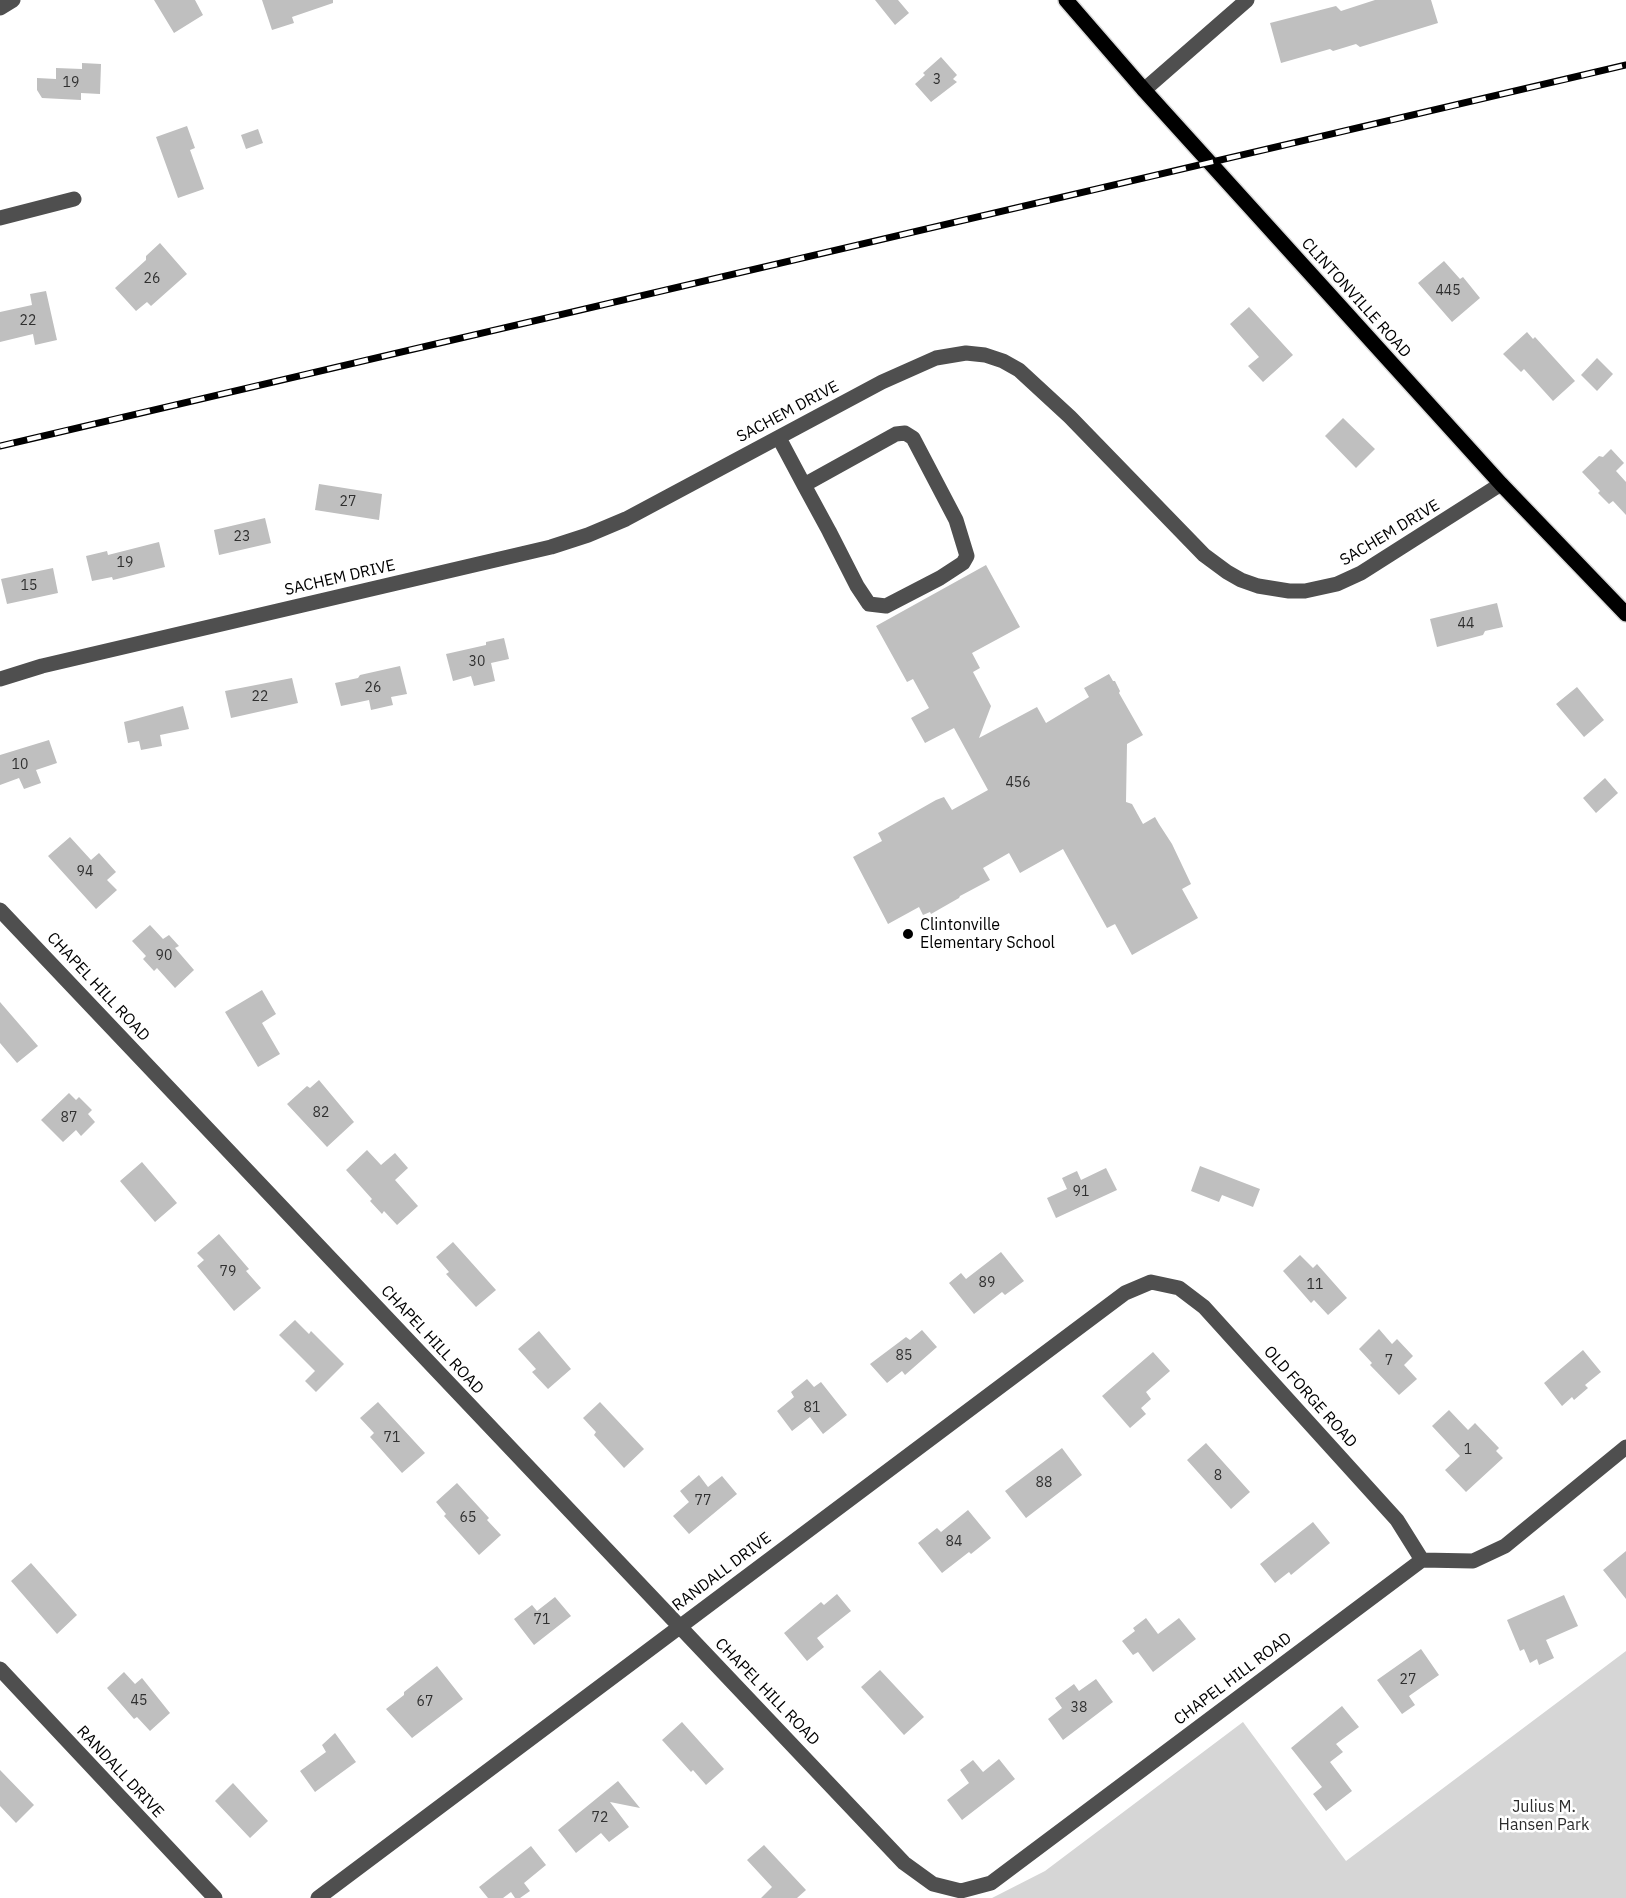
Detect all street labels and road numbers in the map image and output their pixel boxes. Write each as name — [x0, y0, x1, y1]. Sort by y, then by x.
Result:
street label: CLINTONVILLE ROAD — [1297, 234, 1415, 362]
street label: SACHEM DRIVE — [734, 377, 842, 447]
street label: SACHEM DRIVE — [1337, 496, 1443, 570]
street label: SACHEM DRIVE — [283, 556, 397, 600]
street label: CHAPEL HILL ROAD — [43, 929, 153, 1045]
street label: CHAPEL HILL ROAD — [377, 1282, 487, 1398]
street label: OLD FORGE ROAD — [1259, 1342, 1361, 1452]
street label: RANDALL DRIVE — [669, 1529, 775, 1615]
street label: CHAPEL HILL ROAD — [1171, 1629, 1295, 1729]
street label: CHAPEL HILL ROAD — [711, 1634, 823, 1750]
street label: RANDALL DRIVE — [72, 1722, 168, 1822]

